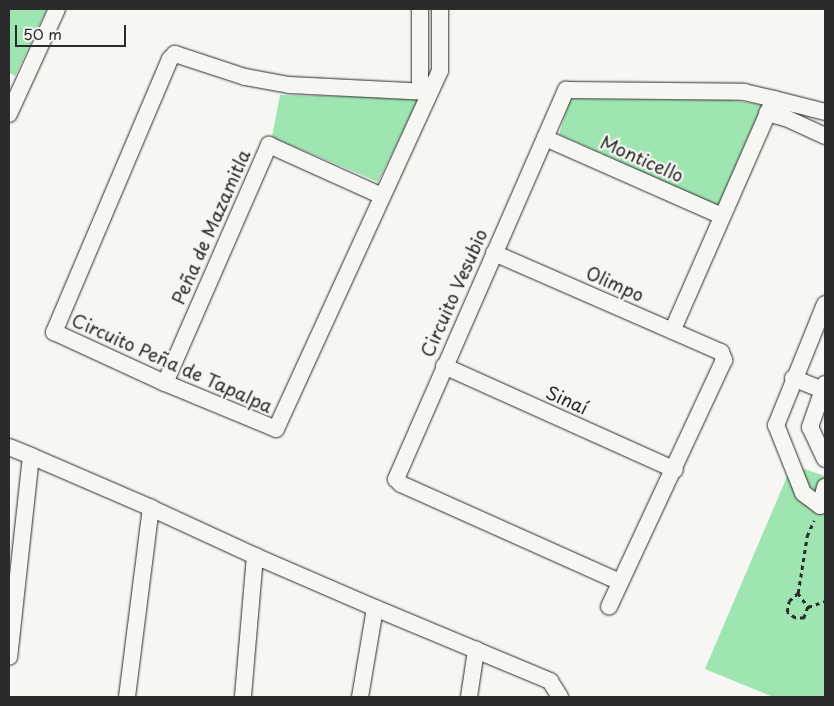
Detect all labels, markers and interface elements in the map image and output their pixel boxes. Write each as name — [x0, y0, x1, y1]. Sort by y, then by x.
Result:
scale bar — [18, 15, 129, 47]
text: 50 m — [23, 22, 62, 45]
street label: Monticello — [597, 131, 687, 187]
street label: Peña de Mazamitla — [167, 146, 255, 308]
street label: Circuito Vesubio — [416, 225, 492, 361]
street label: Olimpo — [583, 262, 647, 306]
street label: Circuito Peña de Tapalpa — [68, 309, 276, 417]
street label: Sinaí — [543, 381, 591, 419]

